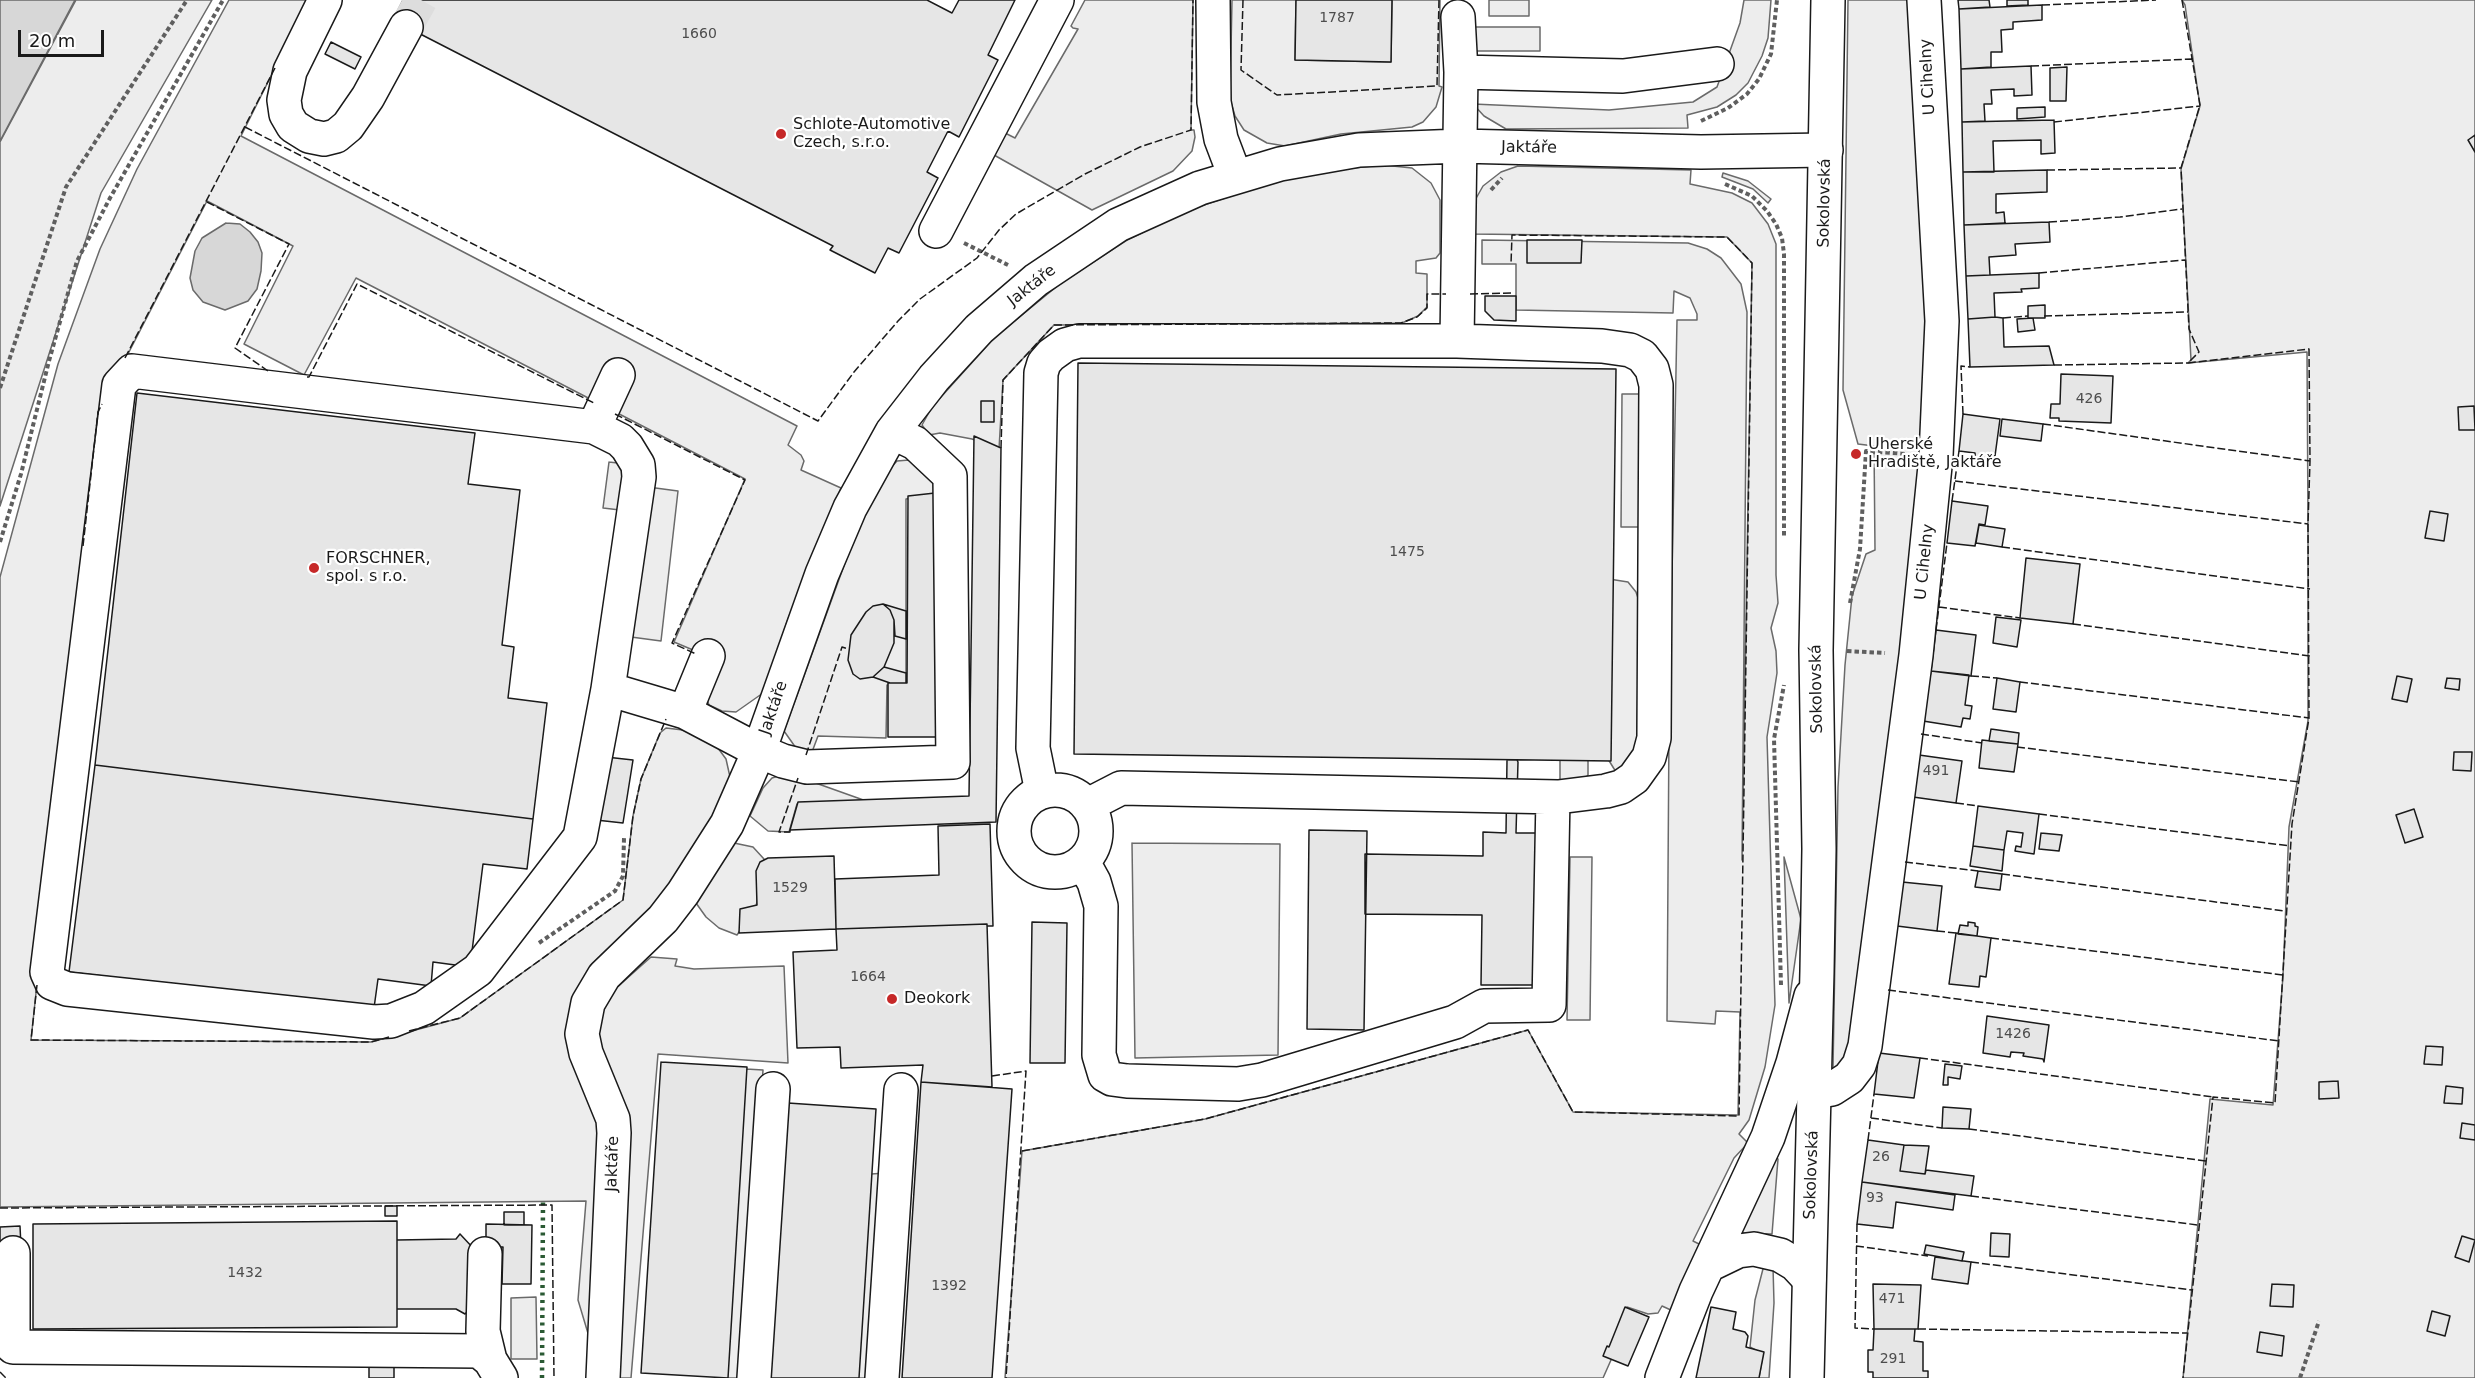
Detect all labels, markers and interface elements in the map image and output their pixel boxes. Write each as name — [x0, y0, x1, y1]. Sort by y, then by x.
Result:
house number: 1787 — [1319, 10, 1355, 26]
scale bar — [21, 18, 106, 56]
house number: 1660 — [681, 26, 717, 42]
text: 20 m — [29, 30, 75, 51]
street label: U Cihelny — [1916, 38, 1940, 116]
place label: Schlote-Automotive Czech, s.r.o. — [793, 115, 950, 153]
marker: Schlote-Automotive Czech, s.r.o. — [774, 127, 788, 141]
street label: Jaktáře — [1501, 138, 1557, 158]
street label: Sokolovská — [1815, 158, 1835, 248]
street label: Jaktáře — [1004, 261, 1060, 311]
house number: 426 — [2076, 391, 2102, 407]
place label: Uherské Hradiště, Jaktáře — [1868, 435, 2002, 473]
marker: Uherské Hradiště, Jaktáře — [1849, 447, 1863, 461]
street label: U Cihelny — [1911, 523, 1939, 601]
house number: 1475 — [1389, 544, 1425, 560]
place label: FORSCHNER, spol. s r.o. — [326, 549, 431, 587]
marker: FORSCHNER, spol. s r.o. — [307, 561, 321, 575]
street label: Sokolovská — [1807, 644, 1827, 734]
street label: Jaktáře — [756, 678, 792, 738]
house number: 491 — [1923, 763, 1949, 779]
house number: 1529 — [772, 880, 808, 896]
house number: 1664 — [850, 969, 886, 985]
place label: Deokork — [904, 989, 970, 1009]
marker: Deokork — [885, 992, 899, 1006]
house number: 1426 — [1995, 1026, 2031, 1042]
street label: Sokolovská — [1801, 1130, 1823, 1220]
street label: Jaktáře — [602, 1136, 624, 1192]
house number: 26 — [1872, 1149, 1890, 1165]
house number: 93 — [1866, 1190, 1884, 1206]
house number: 1432 — [227, 1265, 263, 1281]
house number: 1392 — [931, 1278, 967, 1294]
house number: 471 — [1879, 1291, 1905, 1307]
house number: 291 — [1880, 1351, 1906, 1367]

